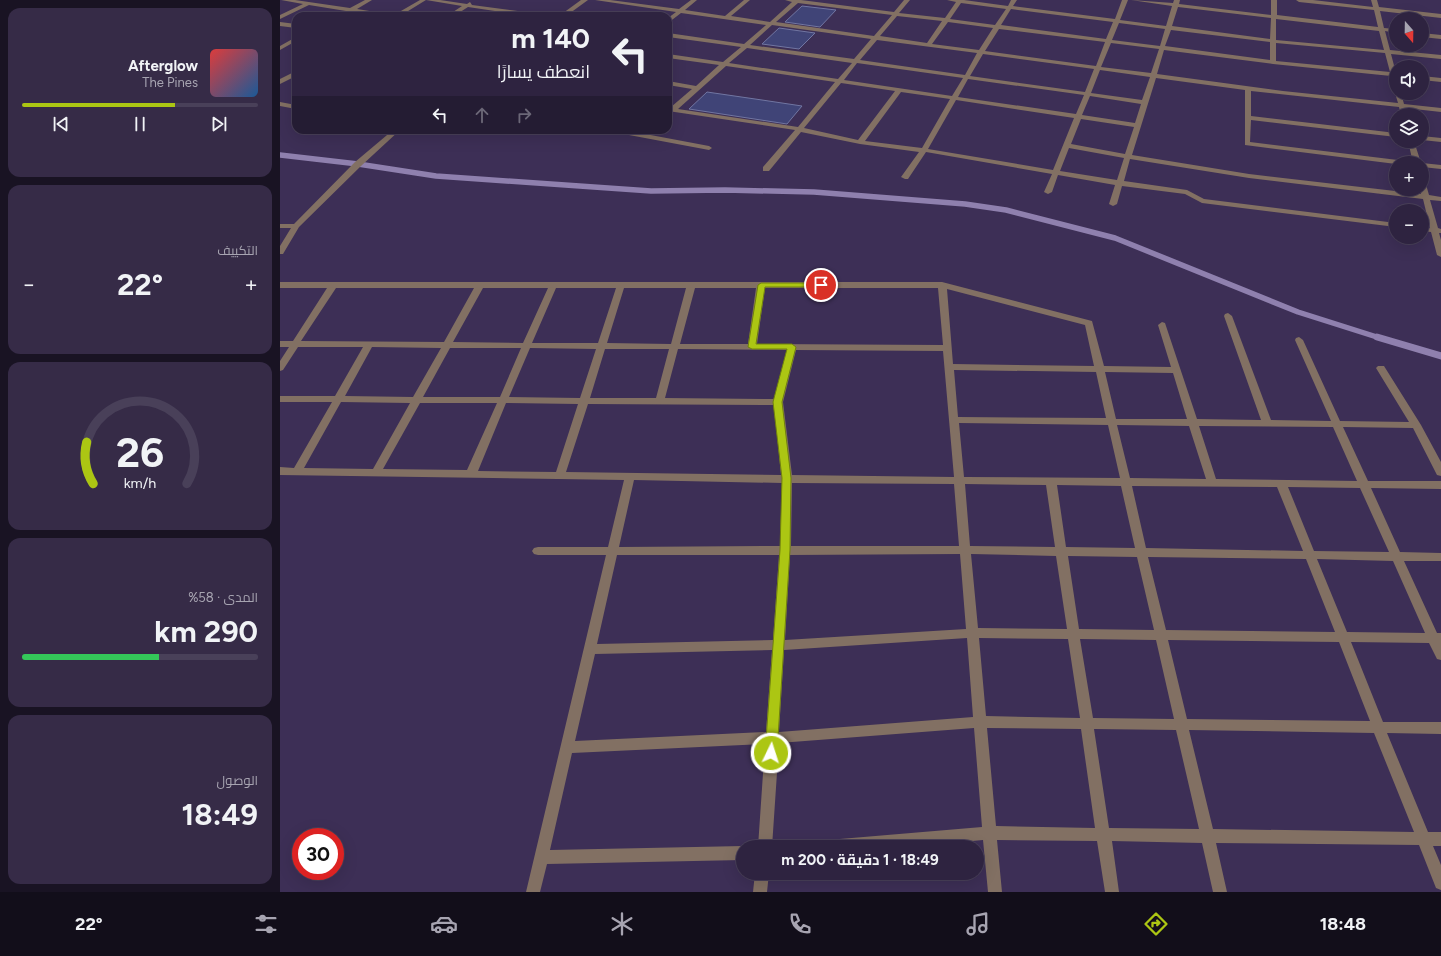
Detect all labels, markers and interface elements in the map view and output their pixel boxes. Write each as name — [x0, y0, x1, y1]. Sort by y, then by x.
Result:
north arrow — [1389, 12, 1429, 52]
map controls — [1389, 12, 1429, 244]
text: 140 m — [511, 21, 590, 55]
icon: left — [604, 28, 656, 80]
text: Afterglow — [128, 57, 198, 75]
button: sound — [1389, 60, 1429, 100]
text: انعطف يسارًا — [497, 61, 590, 83]
text: The Pines — [142, 75, 198, 90]
icon: left — [429, 104, 451, 126]
icon: ahead — [471, 104, 493, 126]
icon: right — [513, 104, 535, 126]
button: layers — [1389, 108, 1429, 148]
icon: previous — [50, 113, 72, 135]
icon: pause — [129, 113, 151, 135]
icon: next — [208, 113, 230, 135]
button: + — [1389, 156, 1429, 196]
button: − — [1389, 204, 1429, 244]
text: التكييف — [217, 243, 258, 258]
text: 22° — [117, 266, 163, 303]
pin — [804, 268, 838, 302]
text: − — [22, 271, 36, 298]
text: + — [244, 271, 258, 298]
icon: arrive — [810, 274, 832, 296]
text: 26 — [116, 427, 164, 477]
text: km/h — [124, 474, 156, 492]
text: المدى · 58% — [188, 590, 258, 605]
text: 290 km — [154, 613, 258, 650]
position arrow — [750, 732, 792, 774]
text: الوصول — [217, 773, 258, 788]
text: 18:49 — [182, 796, 258, 833]
speed limit sign: 30 — [292, 828, 344, 880]
text: 18:49 · 1 دقيقة · 200 m — [781, 851, 939, 869]
icon: filters — [252, 910, 280, 938]
icon: car — [430, 910, 458, 938]
icon: climate — [608, 910, 636, 938]
icon: phone — [786, 910, 814, 938]
icon: music — [964, 910, 992, 938]
icon: directions — [1142, 910, 1170, 938]
text: 22° — [75, 913, 103, 935]
text: 18:48 — [1320, 913, 1366, 935]

